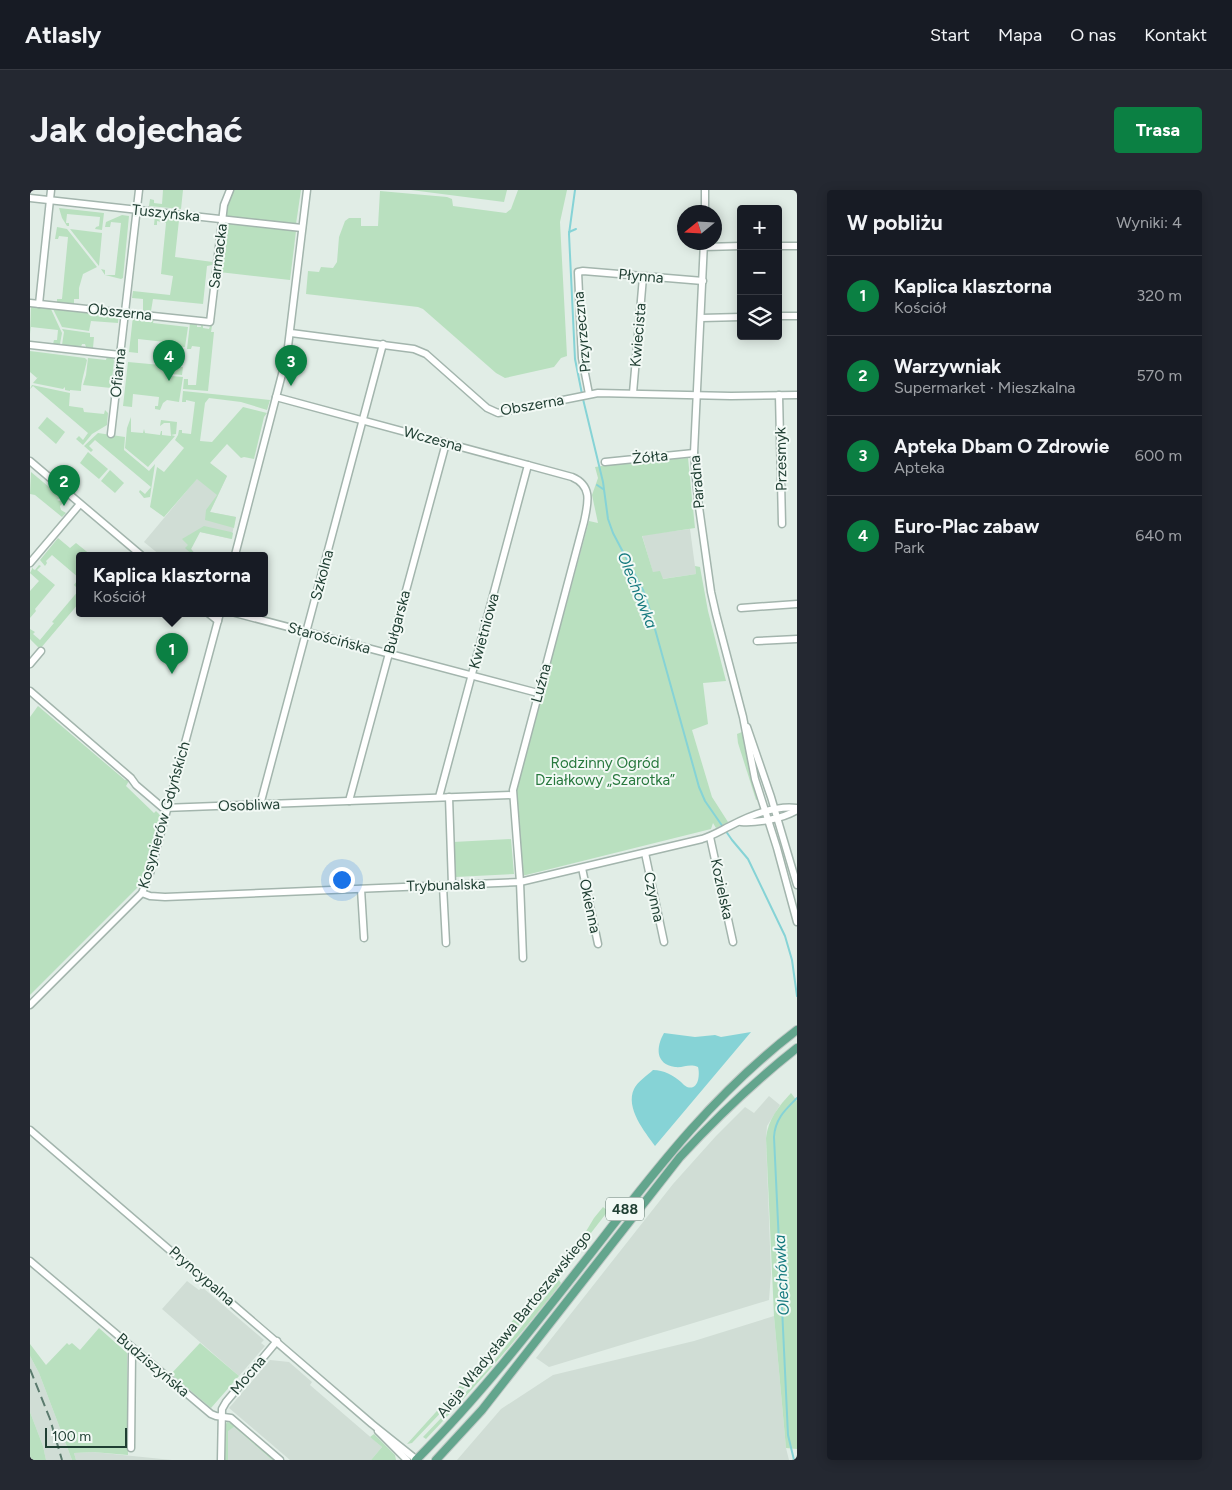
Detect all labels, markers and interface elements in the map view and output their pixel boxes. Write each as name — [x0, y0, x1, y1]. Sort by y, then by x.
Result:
text: Atlasly — [25, 20, 101, 49]
text: Start — [930, 24, 970, 46]
text: Mapa — [998, 24, 1042, 46]
text: O nas — [1070, 24, 1116, 46]
text: Kontakt — [1144, 24, 1207, 46]
button: Trasa — [1114, 107, 1202, 153]
text: Jak dojechać — [30, 109, 243, 151]
street label: Tuszyńska — [131, 200, 201, 226]
north arrow — [677, 205, 722, 250]
map controls — [737, 205, 782, 340]
button: + — [737, 205, 782, 250]
text: W pobliżu — [847, 210, 943, 235]
text: Wyniki: 4 — [1116, 213, 1182, 232]
street label: Sarmacka — [205, 223, 231, 289]
button: − — [737, 250, 782, 295]
street label: Płynna — [618, 265, 664, 287]
text: Kaplica klasztorna — [894, 275, 1052, 298]
text: 1 — [860, 286, 866, 305]
text: 320 m — [1137, 286, 1182, 305]
street label: Przyrzeczna — [570, 291, 594, 373]
button: layers — [737, 295, 782, 340]
text: Kościół — [894, 298, 947, 317]
street label: Obszerna — [87, 300, 153, 324]
street label: Kwiecista — [626, 302, 650, 368]
pin: 4 — [153, 340, 185, 381]
pin: 3 — [275, 345, 307, 386]
street label: Ofiarna — [106, 347, 130, 399]
text: Warzywniak — [894, 355, 1001, 378]
text: 2 — [858, 366, 868, 385]
text: 570 m — [1136, 366, 1182, 385]
text: Supermarket · Mieszkalna — [894, 378, 1076, 397]
street label: Obszerna — [499, 391, 565, 419]
street label: Wczesna — [401, 422, 465, 456]
street label: Przesmyk — [771, 426, 791, 491]
text: Apteka Dbam O Zdrowie — [894, 435, 1109, 458]
street label: Żółta — [631, 446, 669, 468]
text: 3 — [859, 446, 867, 465]
text: 600 m — [1135, 446, 1182, 465]
street label: Paradna — [686, 454, 708, 510]
text: Apteka — [894, 458, 945, 477]
pin: 2 — [48, 465, 80, 506]
text: Euro-Plac zabaw — [894, 515, 1039, 538]
text: 4 — [858, 526, 868, 545]
text: 640 m — [1135, 526, 1182, 545]
text: Park — [894, 538, 924, 557]
street label: Szkolna — [307, 548, 337, 602]
water label: Olechówka — [614, 549, 662, 631]
popup — [76, 552, 268, 617]
text: Kaplica klasztorna — [93, 564, 251, 587]
text: Kościół — [93, 587, 146, 606]
street label: Bułgarska — [380, 588, 414, 656]
street label: Kwietniowa — [465, 591, 503, 671]
street label: Starościńska — [286, 618, 372, 658]
pin: 1 — [156, 633, 188, 674]
street label: Luźna — [527, 662, 555, 704]
street label: Kosynierów Gdyńskich — [134, 739, 194, 891]
park label: Rodzinny Ogród Działkowy „Szarotka” — [535, 754, 675, 789]
street label: Osobliwa — [218, 795, 280, 815]
street label: Kozielska — [707, 857, 737, 921]
your location — [329, 867, 355, 893]
street label: Czynna — [640, 870, 668, 924]
street label: Trybunalska — [406, 875, 486, 895]
street label: Okienna — [575, 877, 605, 935]
road number: 488 — [606, 1198, 644, 1220]
street label: Aleja Władysława Bartoszewskiego — [433, 1227, 595, 1421]
water label: Olechówka — [770, 1234, 793, 1316]
street label: Pryncypalna — [165, 1242, 239, 1310]
street label: Budziszyńska — [113, 1329, 193, 1401]
street label: Mocna — [226, 1352, 270, 1398]
scale bar — [45, 1425, 128, 1448]
text: 100 m — [52, 1428, 91, 1445]

